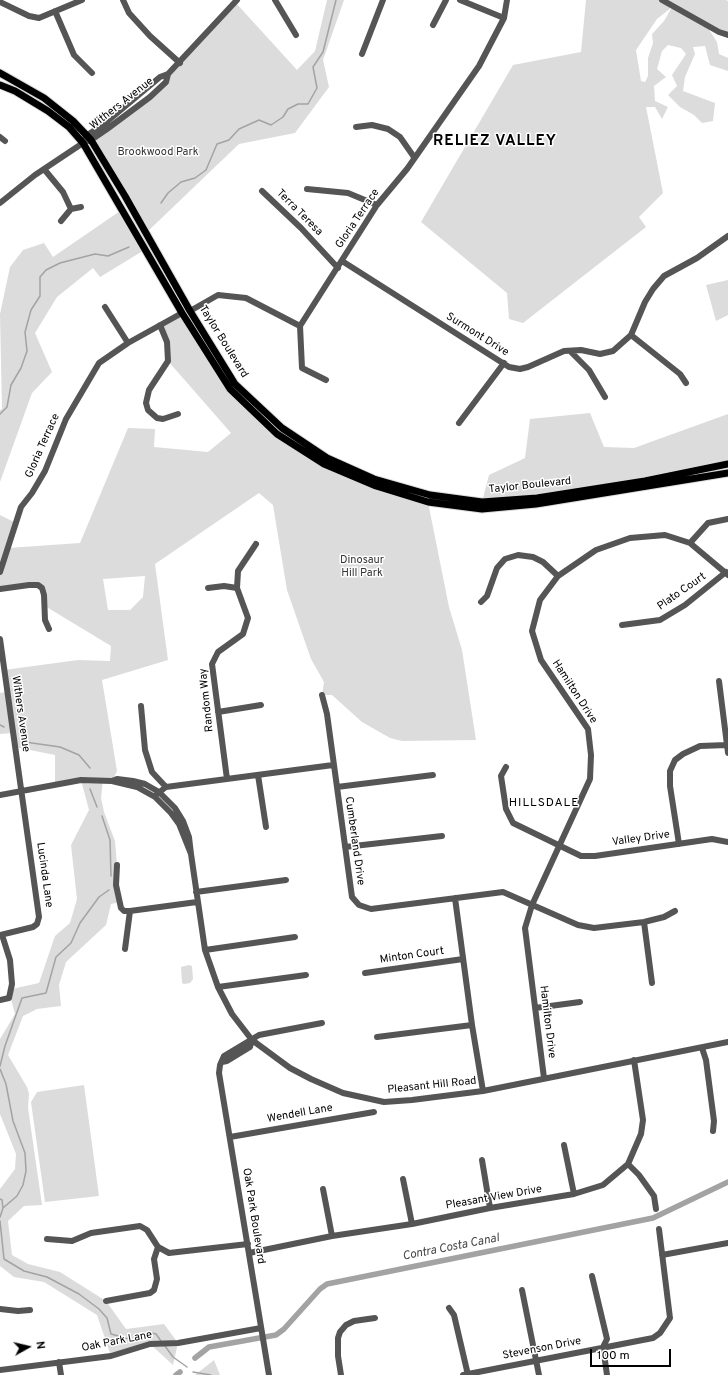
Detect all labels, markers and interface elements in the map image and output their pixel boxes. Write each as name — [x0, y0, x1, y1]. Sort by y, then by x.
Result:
street label: Withers Avenue — [88, 75, 156, 133]
district label: RELIEZ VALLEY — [433, 133, 557, 151]
park label: Brookwood Park — [117, 146, 199, 160]
street label: Terra Teresa — [273, 187, 325, 239]
street label: Gloria Terrace — [333, 187, 383, 251]
street label: Taylor Boulevard — [195, 303, 251, 381]
street label: Surmont Drive — [443, 310, 511, 360]
street label: Gloria Terrace — [23, 412, 63, 480]
street label: Taylor Boulevard — [488, 475, 572, 497]
park label: Dinosaur Hill Park — [340, 554, 384, 580]
street label: Plato Court — [655, 570, 709, 614]
street label: Hamilton Drive — [549, 658, 599, 726]
street label: Random Way — [197, 667, 217, 733]
street label: Withers Avenue — [8, 675, 32, 753]
street label: Cumberland Drive — [341, 796, 367, 886]
district label: HILLSDALE — [509, 797, 579, 811]
street label: Valley Drive — [611, 828, 671, 850]
street label: Lucinda Lane — [33, 841, 55, 909]
street label: Minton Court — [379, 945, 445, 967]
street label: Hamilton Drive — [536, 985, 558, 1059]
street label: Pleasant Hill Road — [387, 1075, 477, 1097]
street label: Wendell Lane — [266, 1102, 334, 1126]
street label: Oak Park Boulevard — [239, 1167, 267, 1265]
street label: Pleasant View Drive — [445, 1183, 543, 1213]
water label: Contra Costa Canal — [401, 1232, 501, 1264]
north arrow — [8, 1327, 48, 1367]
street label: Oak Park Lane — [81, 1329, 153, 1355]
street label: Stevenson Drive — [501, 1335, 583, 1363]
text: N — [32, 1340, 47, 1350]
scale bar — [592, 1341, 673, 1367]
text: 100 m — [597, 1348, 630, 1364]

